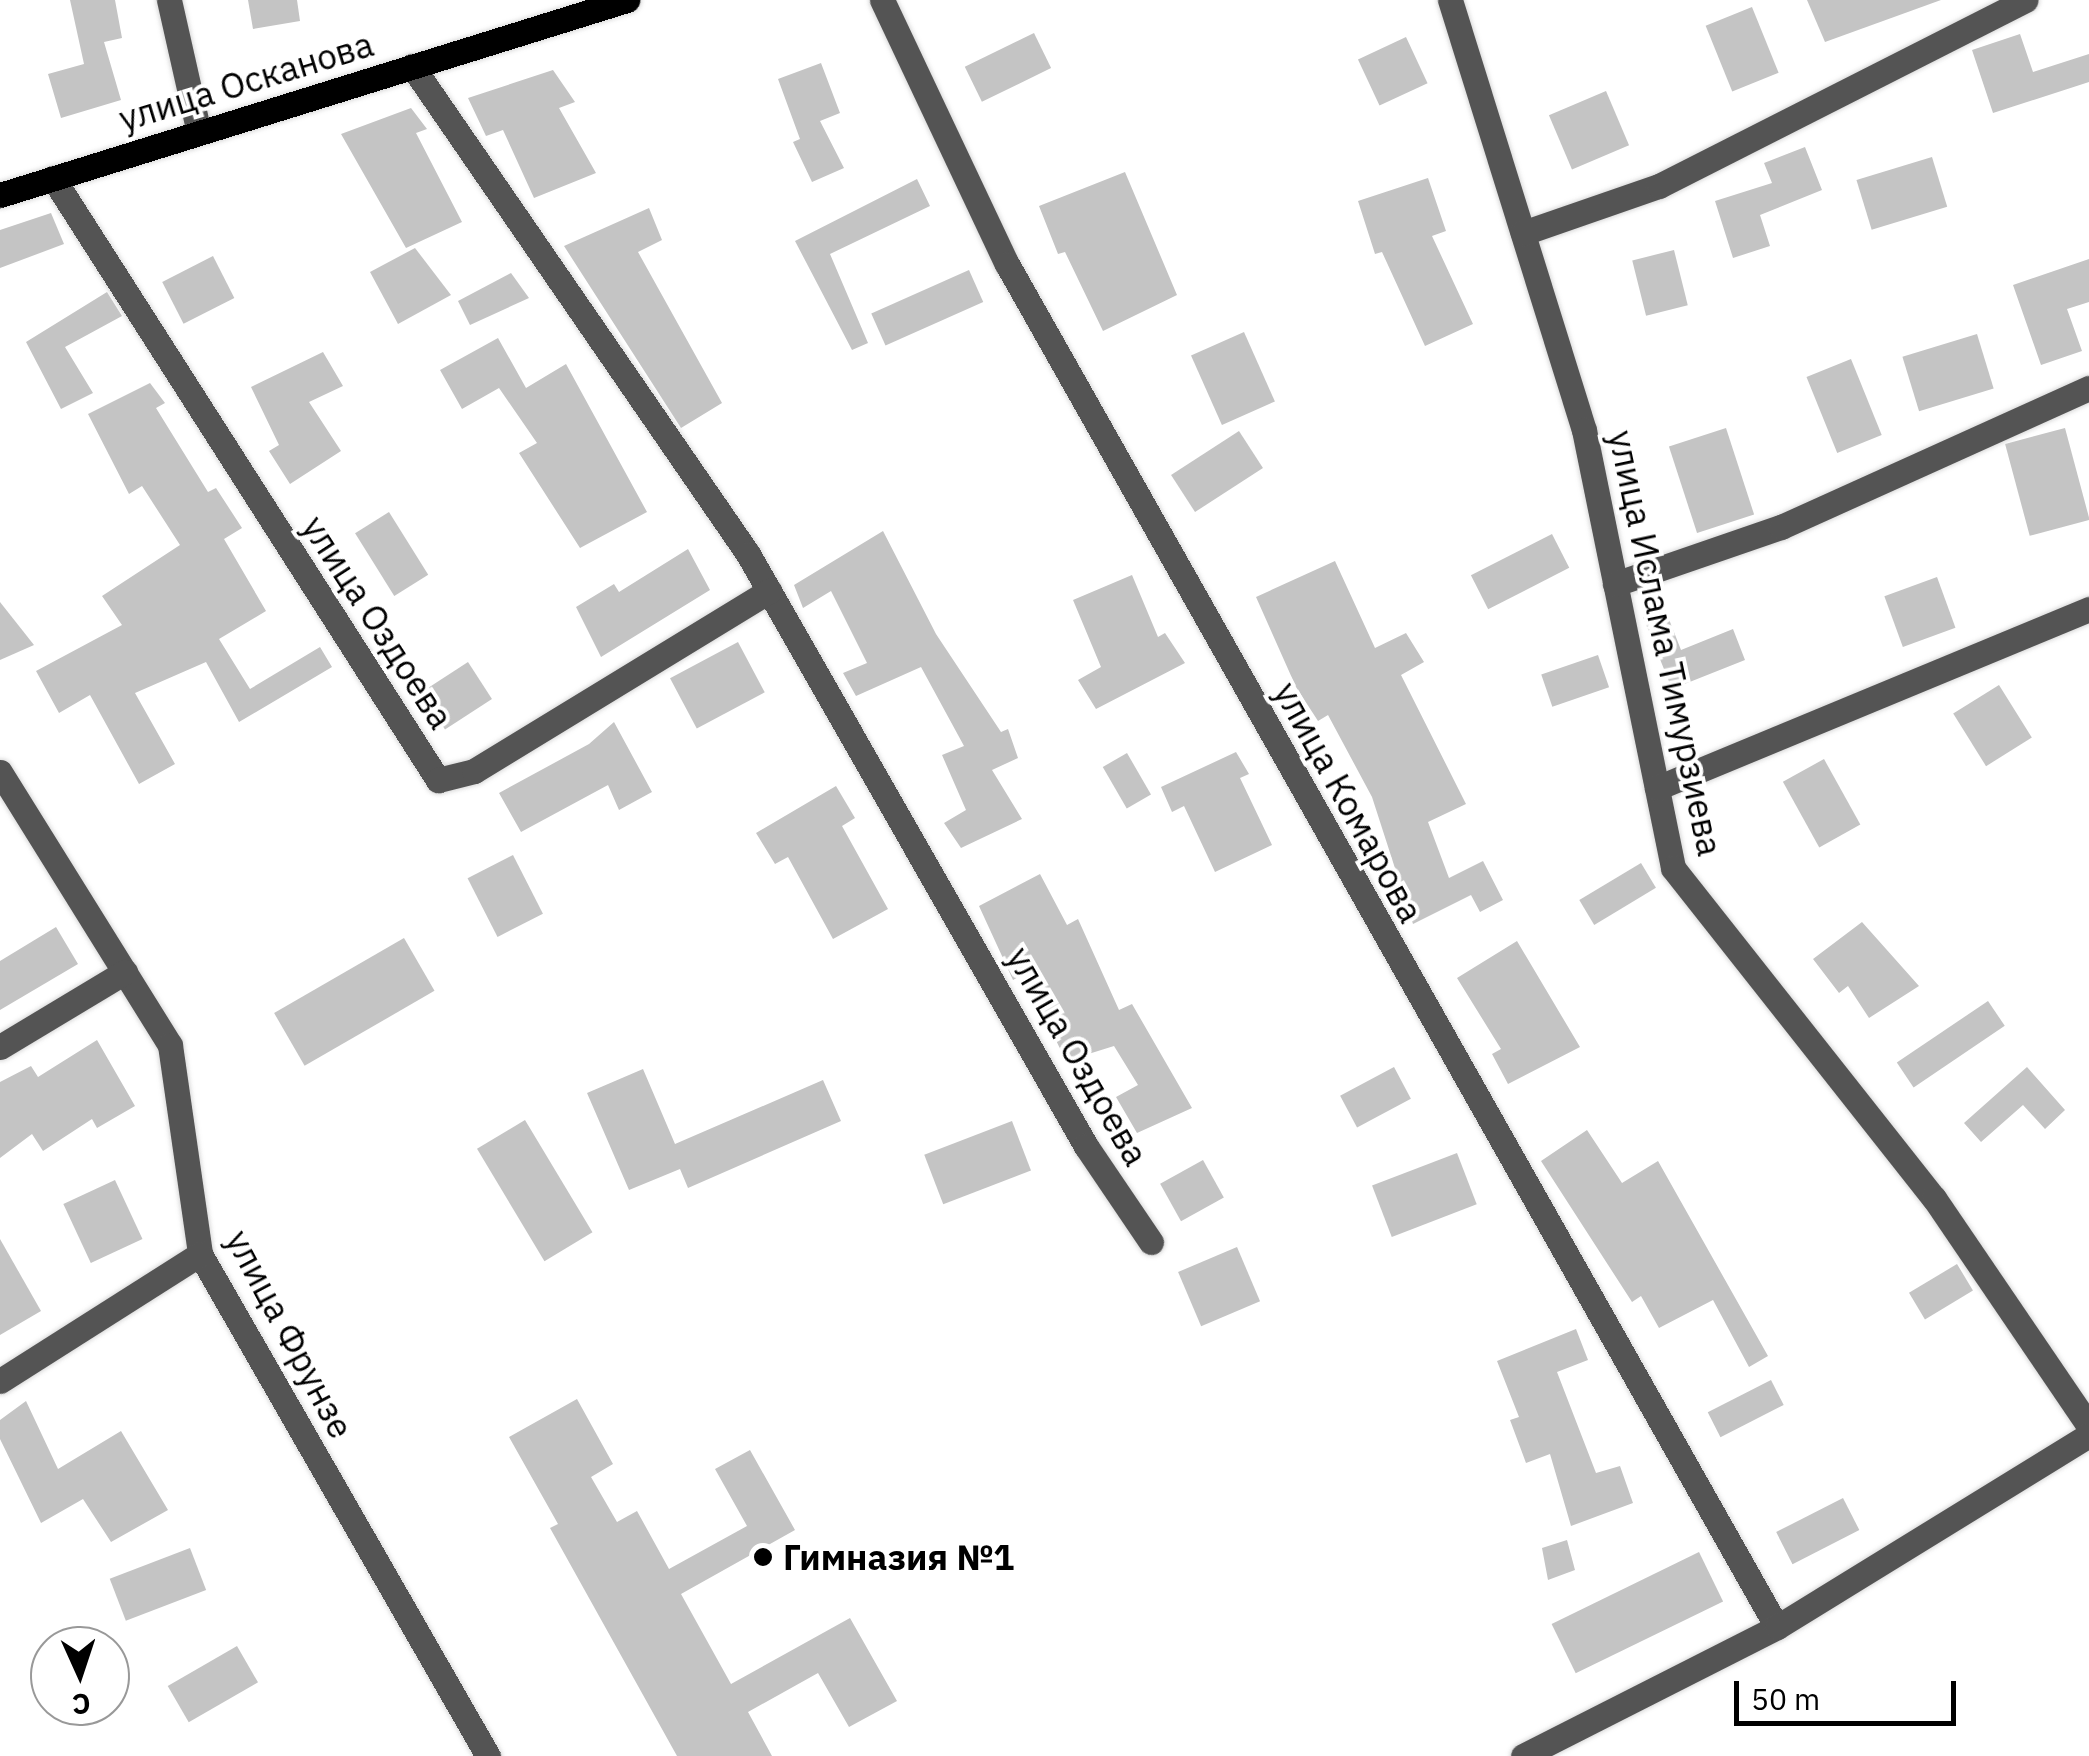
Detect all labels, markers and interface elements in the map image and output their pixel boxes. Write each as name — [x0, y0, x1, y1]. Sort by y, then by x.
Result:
street label: улица Осканова — [114, 22, 378, 140]
street label: улица Ислама Тимурзиева — [1600, 426, 1732, 860]
street label: улица Оздоева — [294, 508, 462, 736]
street label: улица Комарова — [1266, 675, 1432, 929]
street label: улица Оздоева — [999, 939, 1157, 1173]
street label: улица Фрунзе — [218, 1223, 362, 1445]
place label: Гимназия №1 — [783, 1536, 1014, 1578]
marker: Гимназия №1 — [752, 1546, 774, 1568]
north arrow — [30, 1626, 130, 1726]
scale bar — [1739, 1661, 1962, 1723]
text: 50 m — [1751, 1679, 1820, 1718]
text: С — [71, 1686, 92, 1723]

